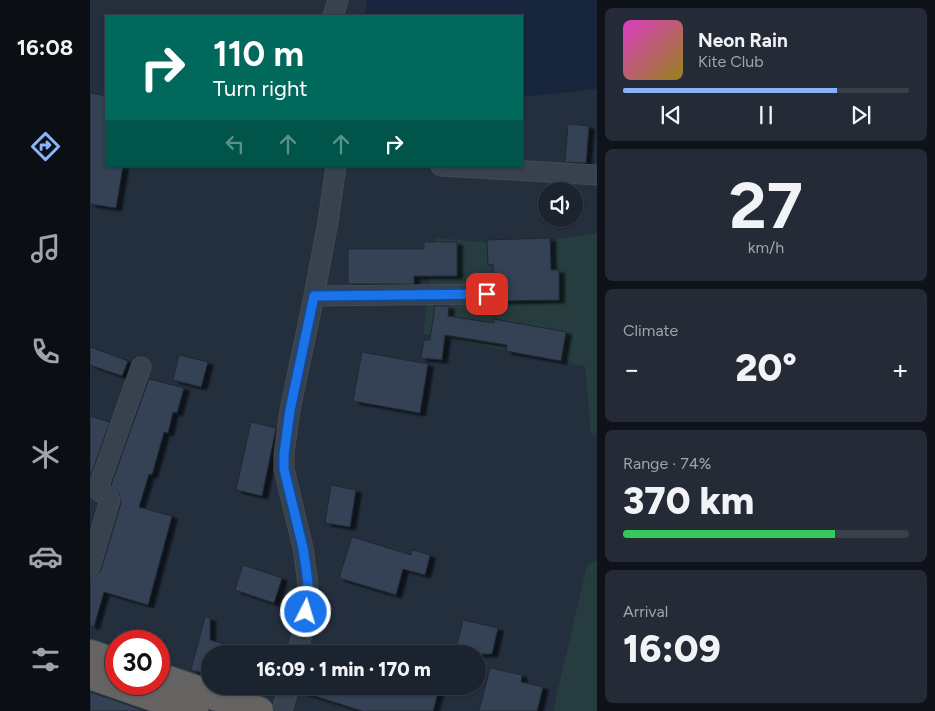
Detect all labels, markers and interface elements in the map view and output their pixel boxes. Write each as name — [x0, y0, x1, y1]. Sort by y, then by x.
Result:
text: Neon Rain — [698, 29, 788, 52]
text: 110 m — [213, 33, 304, 75]
text: 16:08 — [17, 34, 73, 61]
icon: right — [130, 35, 195, 100]
text: Kite Club — [698, 52, 764, 71]
text: Turn right — [213, 75, 308, 102]
icon: previous — [657, 101, 685, 129]
icon: pause — [752, 101, 780, 129]
icon: next — [847, 101, 875, 129]
icon: directions — [28, 129, 63, 164]
icon: left — [221, 130, 249, 158]
icon: ahead — [274, 130, 302, 158]
icon: ahead — [327, 130, 355, 158]
icon: right — [380, 130, 408, 158]
text: 27 — [729, 166, 803, 244]
map controls — [538, 182, 583, 227]
button: sound — [538, 182, 583, 227]
icon: music — [28, 231, 63, 266]
text: km/h — [748, 238, 784, 257]
pin — [466, 273, 508, 315]
icon: arrive — [473, 280, 501, 308]
text: Climate — [623, 321, 678, 340]
icon: phone — [28, 334, 63, 369]
text: 20° — [735, 345, 797, 391]
text: − — [623, 352, 640, 386]
text: + — [892, 352, 909, 386]
icon: climate — [28, 437, 63, 472]
text: Range · 74% — [623, 454, 711, 473]
text: 370 km — [623, 478, 754, 524]
icon: car — [28, 539, 63, 574]
position arrow — [279, 585, 331, 637]
text: Arrival — [623, 602, 668, 621]
text: 16:09 — [623, 626, 721, 672]
speed limit sign: 30 — [105, 630, 170, 695]
icon: filters — [28, 642, 63, 677]
text: 16:09 · 1 min · 170 m — [256, 658, 431, 681]

